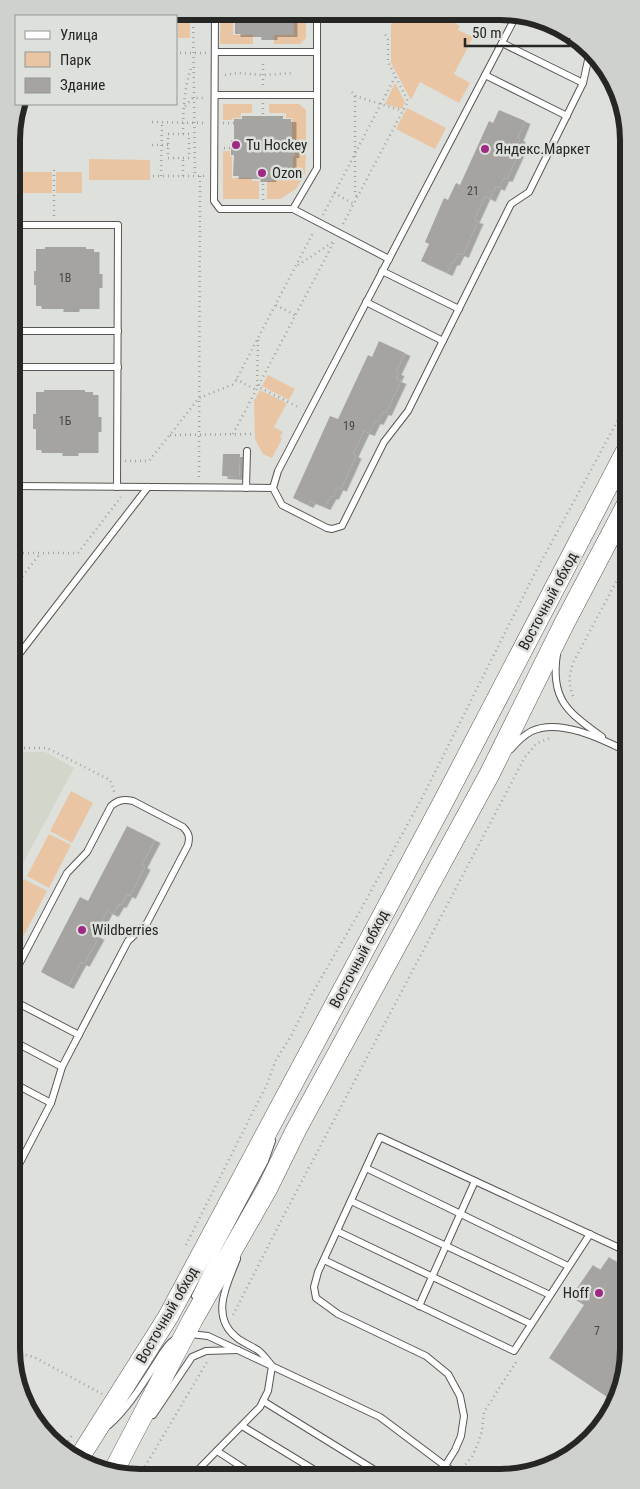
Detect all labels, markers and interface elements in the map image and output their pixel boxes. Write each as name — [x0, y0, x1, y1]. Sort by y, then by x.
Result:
legend — [15, 15, 178, 105]
scale bar — [465, 15, 569, 47]
text: 50 m — [472, 24, 502, 42]
text: Улица — [60, 26, 98, 44]
text: Парк — [60, 51, 91, 69]
text: Здание — [60, 76, 105, 94]
place label: Tu Hockey — [246, 136, 307, 154]
marker: Tu Hockey — [230, 139, 242, 151]
place label: Яндекс.Маркет — [495, 140, 590, 158]
marker: Яндекс.Маркет — [479, 143, 491, 155]
place label: Ozon — [272, 164, 302, 182]
marker: Ozon — [256, 167, 268, 179]
house number: 21 — [467, 184, 479, 198]
house number: 1В — [59, 271, 71, 285]
house number: 1Б — [59, 414, 72, 428]
house number: 19 — [343, 419, 355, 433]
street label: Восточный обход — [515, 549, 581, 653]
street label: Восточный обход — [326, 907, 392, 1011]
place label: Wildberries — [92, 921, 159, 939]
marker: Wildberries — [76, 924, 88, 936]
street label: Восточный обход — [132, 1264, 202, 1366]
place label: Hoff — [563, 1284, 589, 1302]
marker: Hoff — [593, 1287, 605, 1299]
house number: 7 — [594, 1324, 600, 1338]

